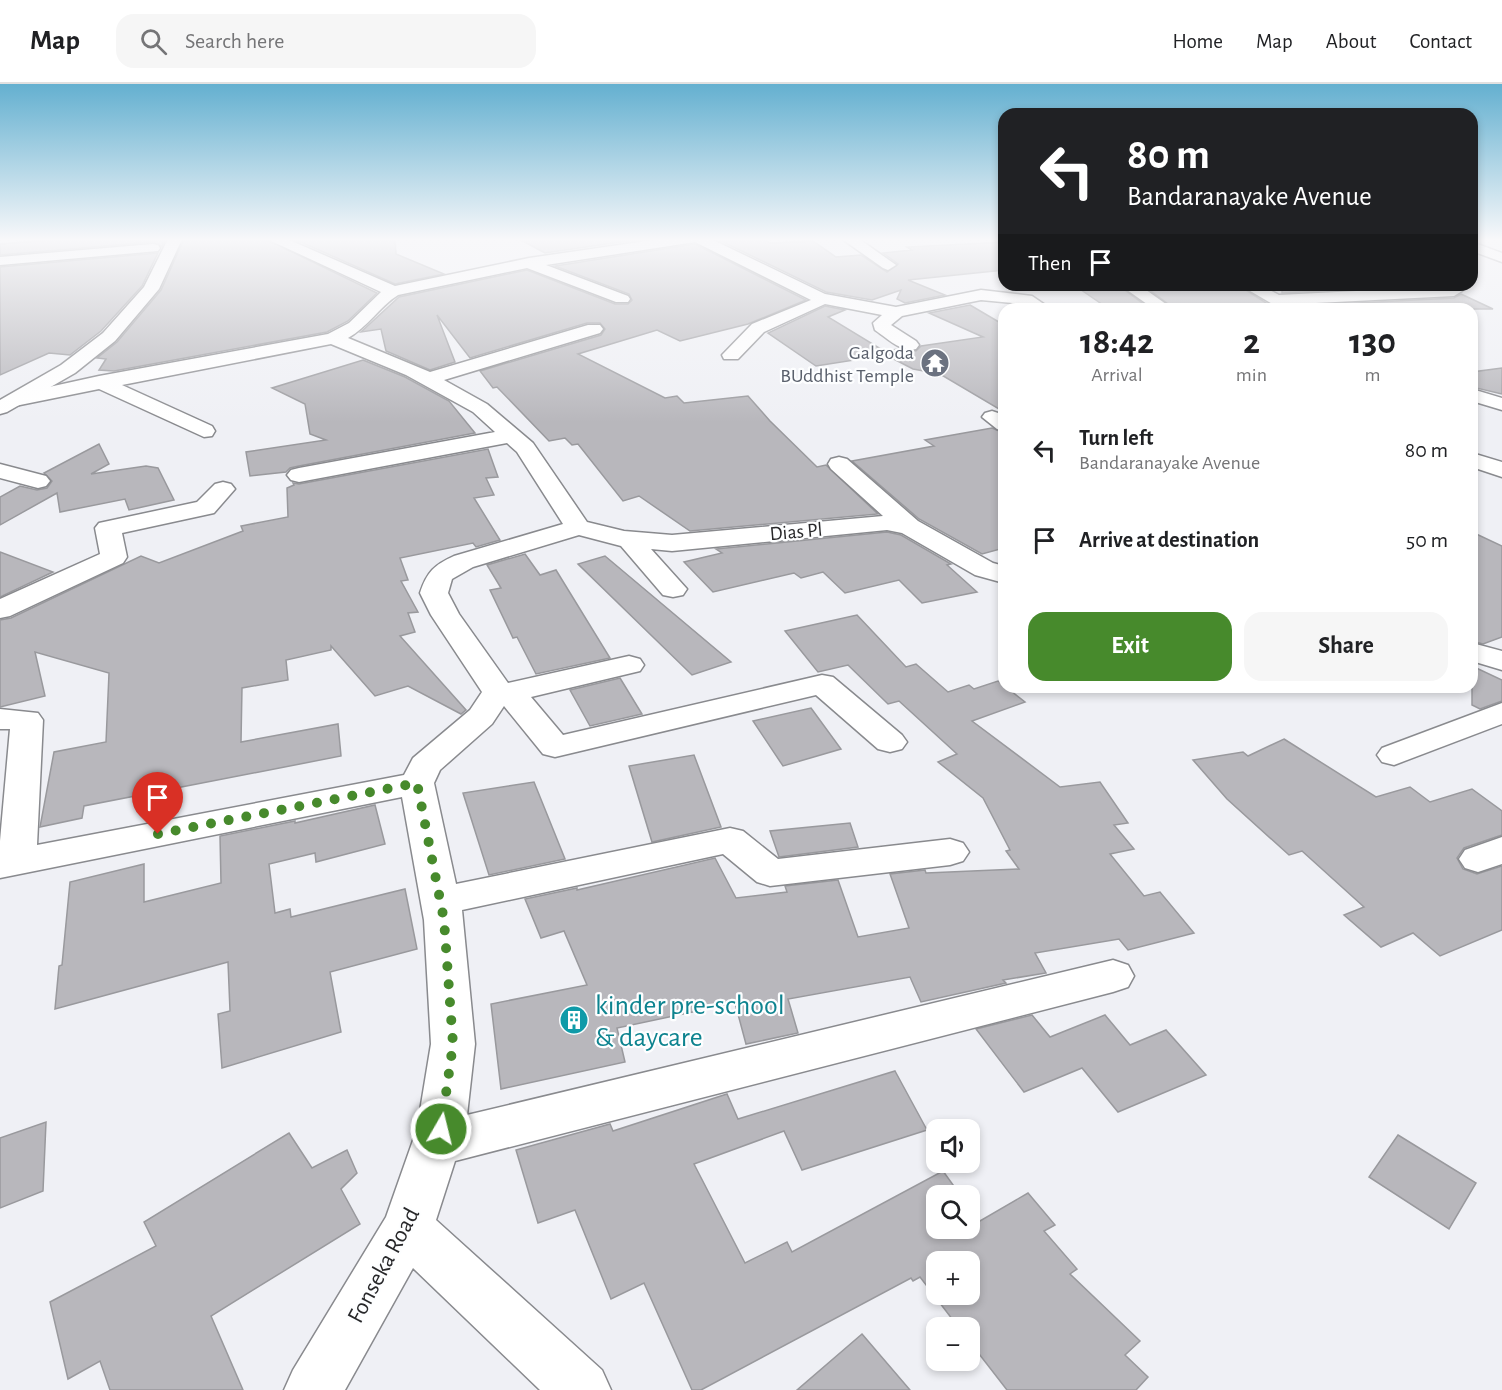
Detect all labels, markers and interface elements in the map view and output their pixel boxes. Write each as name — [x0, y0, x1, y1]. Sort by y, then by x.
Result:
search box — [116, 14, 536, 68]
icon: search — [137, 25, 170, 58]
text: Map — [30, 27, 80, 55]
text: Search here — [185, 30, 284, 52]
text: Home — [1172, 31, 1223, 52]
text: Map — [1256, 31, 1293, 52]
text: About — [1326, 31, 1376, 52]
text: Contact — [1409, 31, 1472, 52]
icon: left — [1028, 132, 1106, 210]
text: 80 m — [1127, 134, 1210, 176]
text: Bandaranayake Avenue — [1127, 183, 1372, 210]
icon: arrive — [1084, 246, 1117, 279]
text: Then — [1028, 252, 1072, 274]
text: 18:42 — [1080, 324, 1154, 360]
text: 2 — [1243, 324, 1260, 360]
text: 130 — [1349, 324, 1396, 360]
place label: Galgoda BUddhist Temple — [780, 343, 914, 386]
temple icon: Galgoda BUddhist Temple — [919, 347, 951, 379]
text: Arrival — [1091, 365, 1143, 385]
text: min — [1236, 365, 1267, 385]
text: m — [1364, 365, 1380, 385]
text: Turn left — [1079, 427, 1153, 449]
icon: left — [1028, 434, 1061, 467]
text: 80 m — [1405, 439, 1448, 461]
text: Bandaranayake Avenue — [1079, 453, 1260, 473]
street label: Dias Pl — [769, 520, 823, 544]
icon: arrive — [1028, 524, 1061, 557]
text: Arrive at destination — [1079, 529, 1259, 551]
text: 50 m — [1406, 529, 1448, 551]
button: Exit — [1028, 612, 1232, 681]
button: Share — [1244, 612, 1448, 681]
pin — [132, 772, 183, 834]
icon: arrive — [141, 781, 174, 814]
place label: kinder pre-school & daycare — [595, 992, 785, 1052]
building icon: kinder pre-school & daycare — [558, 1004, 590, 1036]
position arrow — [409, 1097, 473, 1161]
map controls — [926, 1119, 980, 1371]
button: sound — [926, 1119, 980, 1173]
button: search — [926, 1185, 980, 1239]
street label: Fonseka Road — [344, 1204, 424, 1327]
button: + — [926, 1251, 980, 1305]
button: − — [926, 1317, 980, 1371]

